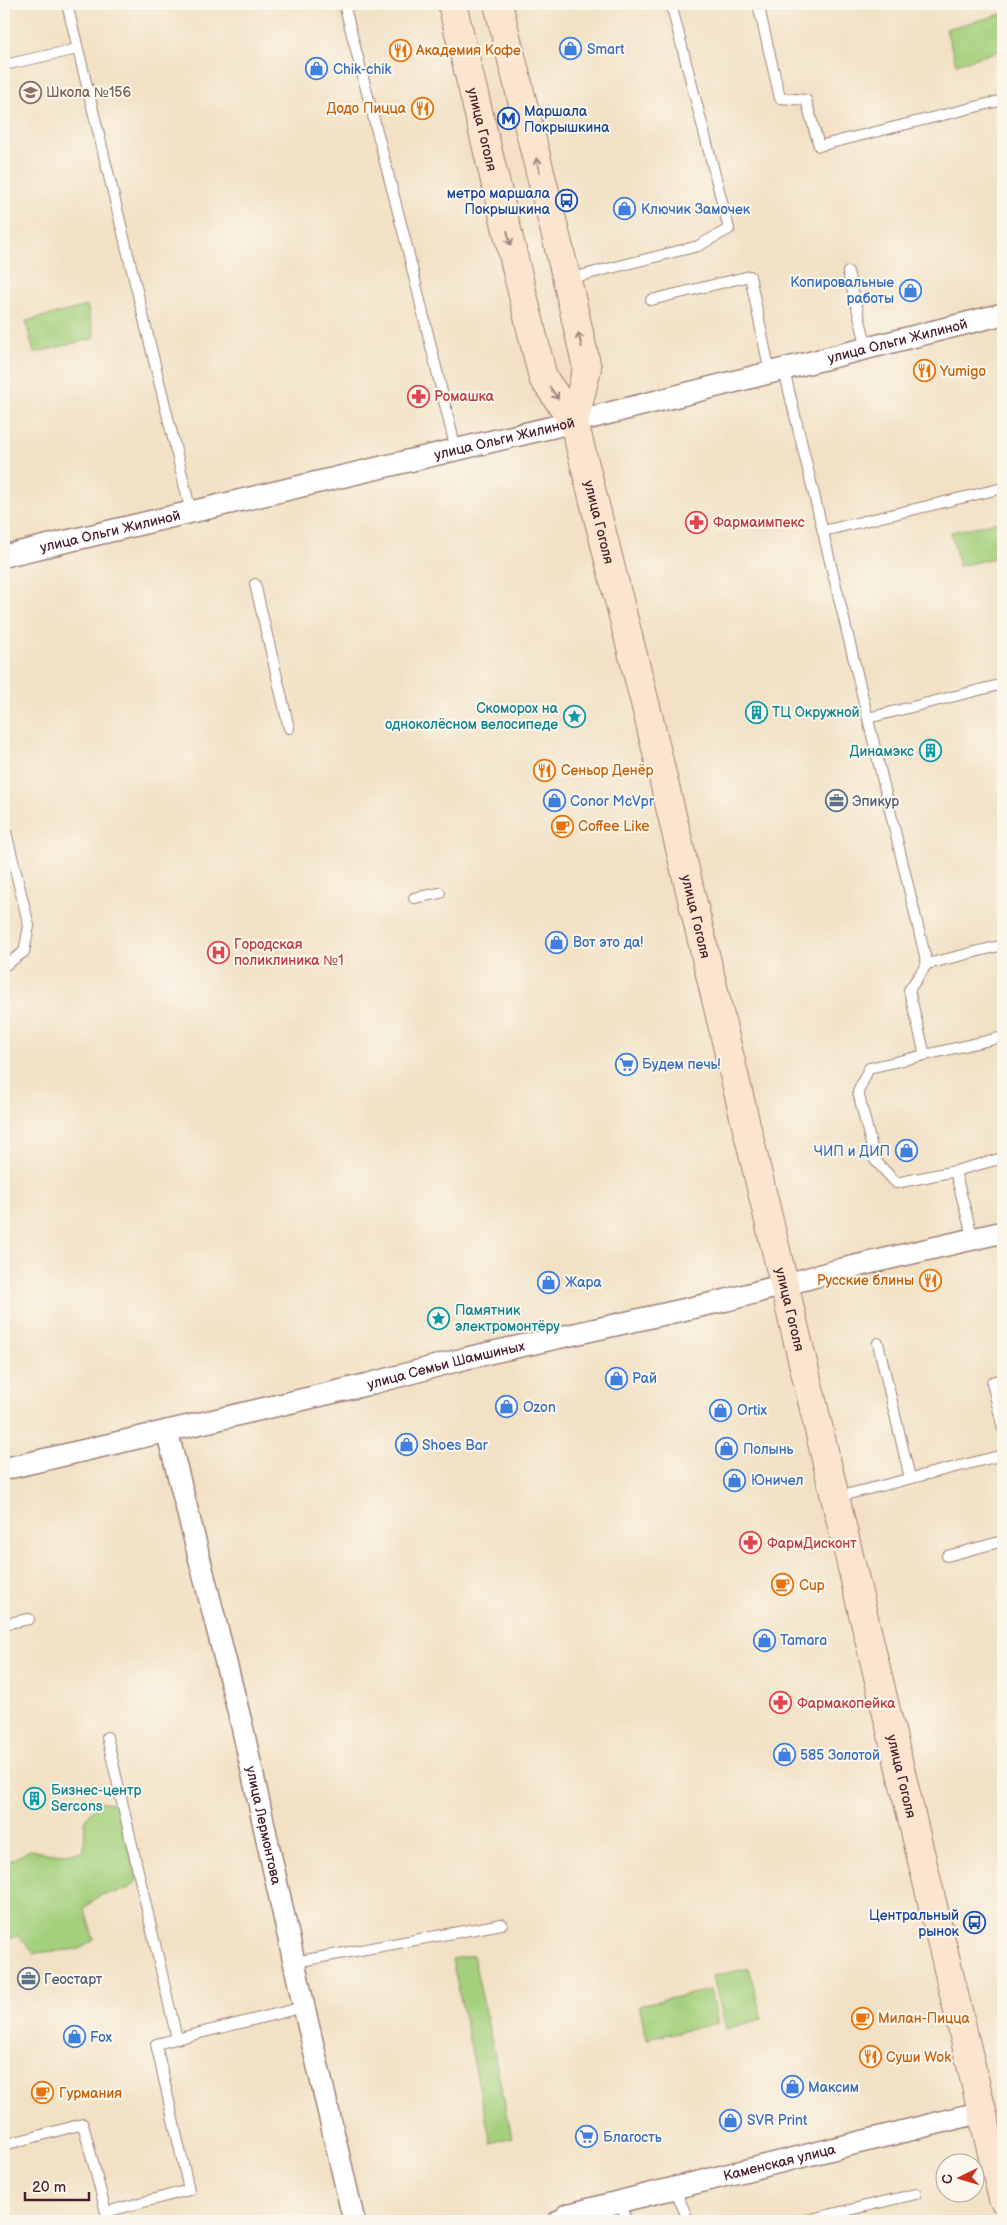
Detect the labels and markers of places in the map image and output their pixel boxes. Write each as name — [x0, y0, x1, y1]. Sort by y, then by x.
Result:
shop icon: Smart — [559, 37, 583, 61]
restaurant icon: Академия Кофе — [388, 38, 412, 62]
place label: Smart — [587, 41, 625, 58]
place label: Академия Кофе — [415, 42, 521, 59]
shop icon: Chik-chik — [305, 57, 329, 81]
place label: Chik-chik — [333, 61, 391, 78]
school or university icon: Школа №156 — [18, 80, 42, 104]
place label: Школа №156 — [46, 84, 131, 101]
restaurant icon: Додо Пицца — [410, 96, 434, 120]
place label: Додо Пицца — [327, 100, 407, 117]
place label: Маршала Покрышкина — [524, 103, 610, 136]
metro station icon: Маршала Покрышкина — [496, 107, 520, 131]
place label: метро маршала Покрышкина — [447, 185, 551, 218]
bus stop icon: метро маршала Покрышкина — [554, 189, 578, 213]
shop icon: Ключик Замочек — [613, 197, 637, 221]
place label: Ключик Замочек — [641, 201, 751, 218]
place label: Копировальные работы — [790, 274, 894, 307]
shop icon: Копировальные работы — [898, 278, 922, 302]
restaurant icon: Yumigo — [912, 359, 936, 383]
place label: Yumigo — [939, 363, 986, 380]
pharmacy icon: Ромашка — [406, 384, 430, 408]
place label: Ромашка — [434, 388, 495, 405]
pharmacy icon: Фармаимпекс — [685, 510, 709, 534]
place label: Фармаимпекс — [713, 514, 805, 531]
place label: Скоморох на одноколёсном велосипеде — [385, 700, 559, 733]
building icon: ТЦ Окружной — [744, 700, 768, 724]
place icon: Скоморох на одноколёсном велосипеде — [562, 704, 586, 728]
place label: ТЦ Окружной — [772, 704, 859, 721]
building icon: Динамэкс — [918, 739, 942, 763]
place label: Динамэкс — [850, 743, 914, 760]
restaurant icon: Сеньор Денёр — [533, 758, 557, 782]
place label: Сеньор Денёр — [561, 762, 653, 779]
shop icon: Conor McVpr — [542, 789, 566, 813]
office icon: Эпикур — [824, 789, 848, 813]
place label: Conor McVpr — [570, 793, 655, 810]
place label: Эпикур — [852, 793, 899, 810]
cafe icon: Coffee Like — [550, 814, 574, 838]
place label: Coffee Like — [578, 818, 650, 835]
shop icon: Вот это да! — [545, 930, 569, 954]
place label: Вот это да! — [573, 934, 643, 951]
place label: Городская поликлиника №1 — [234, 936, 344, 969]
hospital icon: Городская поликлиника №1 — [206, 940, 230, 964]
supermarket icon: Будем печь! — [614, 1052, 638, 1076]
place label: Будем печь! — [642, 1056, 721, 1073]
shop icon: ЧИП и ДИП — [894, 1139, 918, 1163]
place label: ЧИП и ДИП — [814, 1143, 890, 1160]
restaurant icon: Русские блины — [918, 1268, 942, 1292]
shop icon: Жара — [537, 1270, 561, 1294]
place label: Русские блины — [817, 1272, 914, 1289]
place label: Жара — [565, 1274, 602, 1291]
place label: Памятник электромонтёру — [455, 1302, 560, 1335]
place icon: Памятник электромонтёру — [427, 1306, 451, 1330]
shop icon: Рай — [604, 1366, 628, 1390]
place label: Рай — [632, 1370, 657, 1387]
shop icon: Ozon — [495, 1395, 519, 1419]
shop icon: Ortix — [709, 1398, 733, 1422]
place label: Ozon — [523, 1399, 556, 1416]
place label: Ortix — [737, 1402, 767, 1419]
shop icon: Shoes Bar — [394, 1433, 418, 1457]
place label: Shoes Bar — [422, 1437, 489, 1454]
shop icon: Полынь — [715, 1437, 739, 1461]
place label: Полынь — [743, 1441, 794, 1458]
shop icon: Юничел — [723, 1468, 747, 1492]
place label: Юничел — [751, 1472, 804, 1489]
pharmacy icon: ФармДисконт — [739, 1531, 763, 1555]
place label: ФармДисконт — [767, 1535, 857, 1552]
cafe icon: Cup — [771, 1573, 795, 1597]
place label: Cup — [799, 1577, 825, 1594]
shop icon: Tamara — [752, 1628, 776, 1652]
place label: Tamara — [780, 1632, 827, 1649]
pharmacy icon: Фармакопейка — [769, 1691, 793, 1715]
place label: Фармакопейка — [797, 1695, 896, 1712]
shop icon: 585 Золотой — [772, 1743, 796, 1767]
place label: 585 Золотой — [800, 1747, 880, 1764]
place label: Бизнес-центр Sercons — [51, 1782, 141, 1815]
building icon: Бизнес-центр Sercons — [23, 1786, 47, 1810]
place label: Центральный рынок — [869, 1907, 960, 1940]
bus stop icon: Центральный рынок — [963, 1911, 987, 1935]
office icon: Геостарт — [16, 1967, 40, 1991]
place label: Геостарт — [44, 1971, 103, 1988]
cafe icon: Милан-Пицца — [850, 2006, 874, 2030]
place label: Милан-Пицца — [878, 2010, 971, 2027]
shop icon: Fox — [62, 2025, 86, 2049]
place label: Fox — [90, 2029, 112, 2046]
restaurant icon: Суши Wok — [858, 2045, 882, 2069]
place label: Суши Wok — [886, 2049, 951, 2066]
shop icon: Максим — [780, 2075, 804, 2099]
place label: Максим — [808, 2079, 859, 2096]
cafe icon: Гурмания — [31, 2081, 55, 2105]
place label: Гурмания — [59, 2085, 122, 2102]
shop icon: SVR Print — [719, 2108, 743, 2132]
place label: SVR Print — [747, 2112, 808, 2129]
supermarket icon: Благость — [575, 2125, 599, 2149]
place label: Благость — [603, 2129, 662, 2146]

